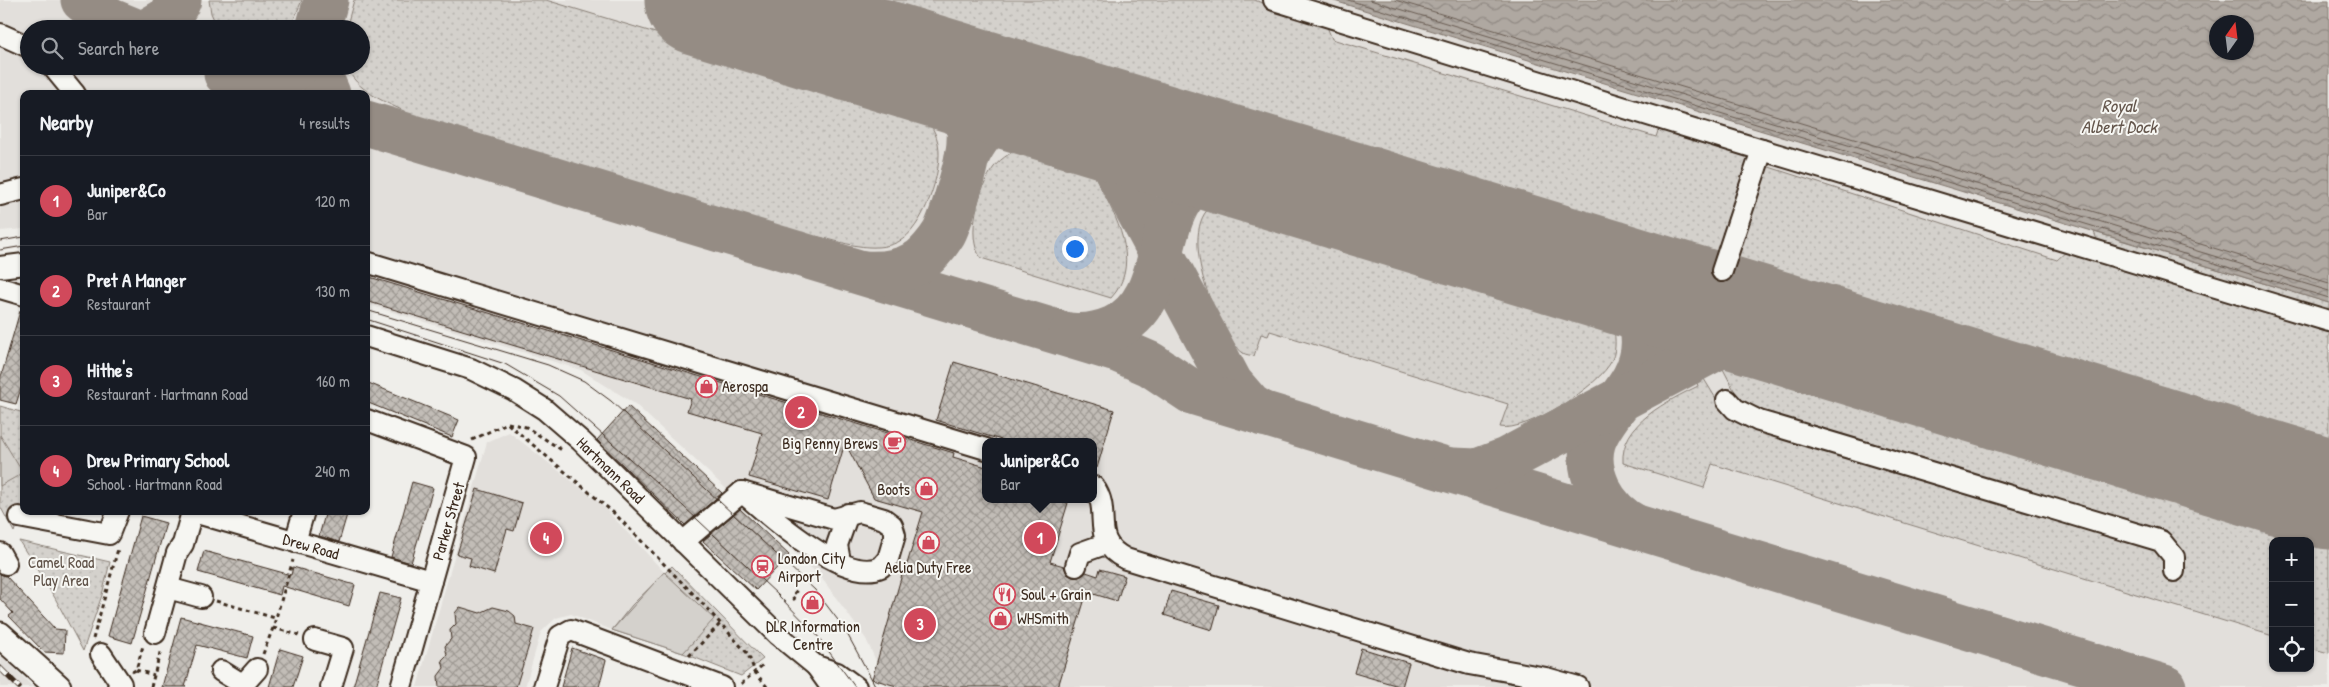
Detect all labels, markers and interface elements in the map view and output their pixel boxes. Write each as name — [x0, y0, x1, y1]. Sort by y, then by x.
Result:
north arrow — [2209, 15, 2254, 60]
search box — [20, 20, 370, 75]
icon: search — [38, 34, 66, 62]
text: Search here — [78, 35, 159, 61]
water label: Royal Albert Dock — [2081, 93, 2158, 139]
text: Nearby — [40, 108, 93, 137]
text: 4 results — [299, 112, 350, 134]
text: Juniper&Co — [87, 177, 166, 203]
text: 1 — [53, 190, 59, 212]
text: 120 m — [315, 190, 350, 212]
text: Bar — [87, 203, 108, 225]
your location — [1062, 236, 1088, 262]
text: Pret A Manger — [87, 267, 186, 293]
text: 2 — [52, 280, 60, 302]
text: 130 m — [315, 280, 350, 302]
text: Restaurant — [87, 293, 150, 315]
text: Hithe's — [87, 357, 133, 383]
text: 3 — [52, 370, 60, 392]
text: 160 m — [316, 370, 350, 392]
shop icon: Aerospa — [694, 374, 718, 398]
place label: Aerospa — [722, 375, 768, 397]
text: Restaurant · Hartmann Road — [87, 383, 248, 405]
pin: 2 — [785, 393, 817, 431]
cafe icon: Big Penny Brews — [882, 431, 906, 455]
street label: Hartmann Road — [572, 432, 650, 508]
place label: Big Penny Brews — [782, 432, 878, 454]
popup — [982, 438, 1097, 503]
text: Drew Primary School — [87, 447, 229, 473]
text: Juniper&Co — [1000, 447, 1079, 473]
text: 4 — [53, 460, 59, 482]
text: 240 m — [315, 460, 350, 482]
text: School · Hartmann Road — [87, 473, 222, 495]
text: Bar — [1000, 473, 1021, 495]
shop icon: Boots — [914, 477, 938, 501]
place label: Boots — [877, 478, 910, 500]
street label: Parker Street — [426, 479, 470, 563]
pin: 4 — [530, 519, 562, 557]
pin: 1 — [1024, 519, 1056, 557]
street label: Drew Road — [280, 528, 342, 564]
shop icon: Aelia Duty Free — [916, 531, 940, 555]
map controls — [2269, 537, 2314, 672]
button: + — [2269, 537, 2314, 582]
place label: London City Airport — [778, 547, 846, 587]
park label: Camel Road Play Area — [28, 551, 94, 591]
station icon: London City Airport — [750, 555, 774, 579]
place label: Aelia Duty Free — [885, 556, 972, 578]
restaurant icon: Soul + Grain — [993, 582, 1017, 606]
button: − — [2269, 582, 2314, 627]
place label: Soul + Grain — [1021, 583, 1091, 605]
shop icon: DLR Information Centre — [801, 590, 825, 614]
pin: 3 — [904, 605, 936, 643]
shop icon: WHSmith — [989, 606, 1013, 630]
place label: WHSmith — [1017, 607, 1069, 629]
place label: DLR Information Centre — [766, 615, 860, 655]
button: locate — [2269, 627, 2314, 672]

